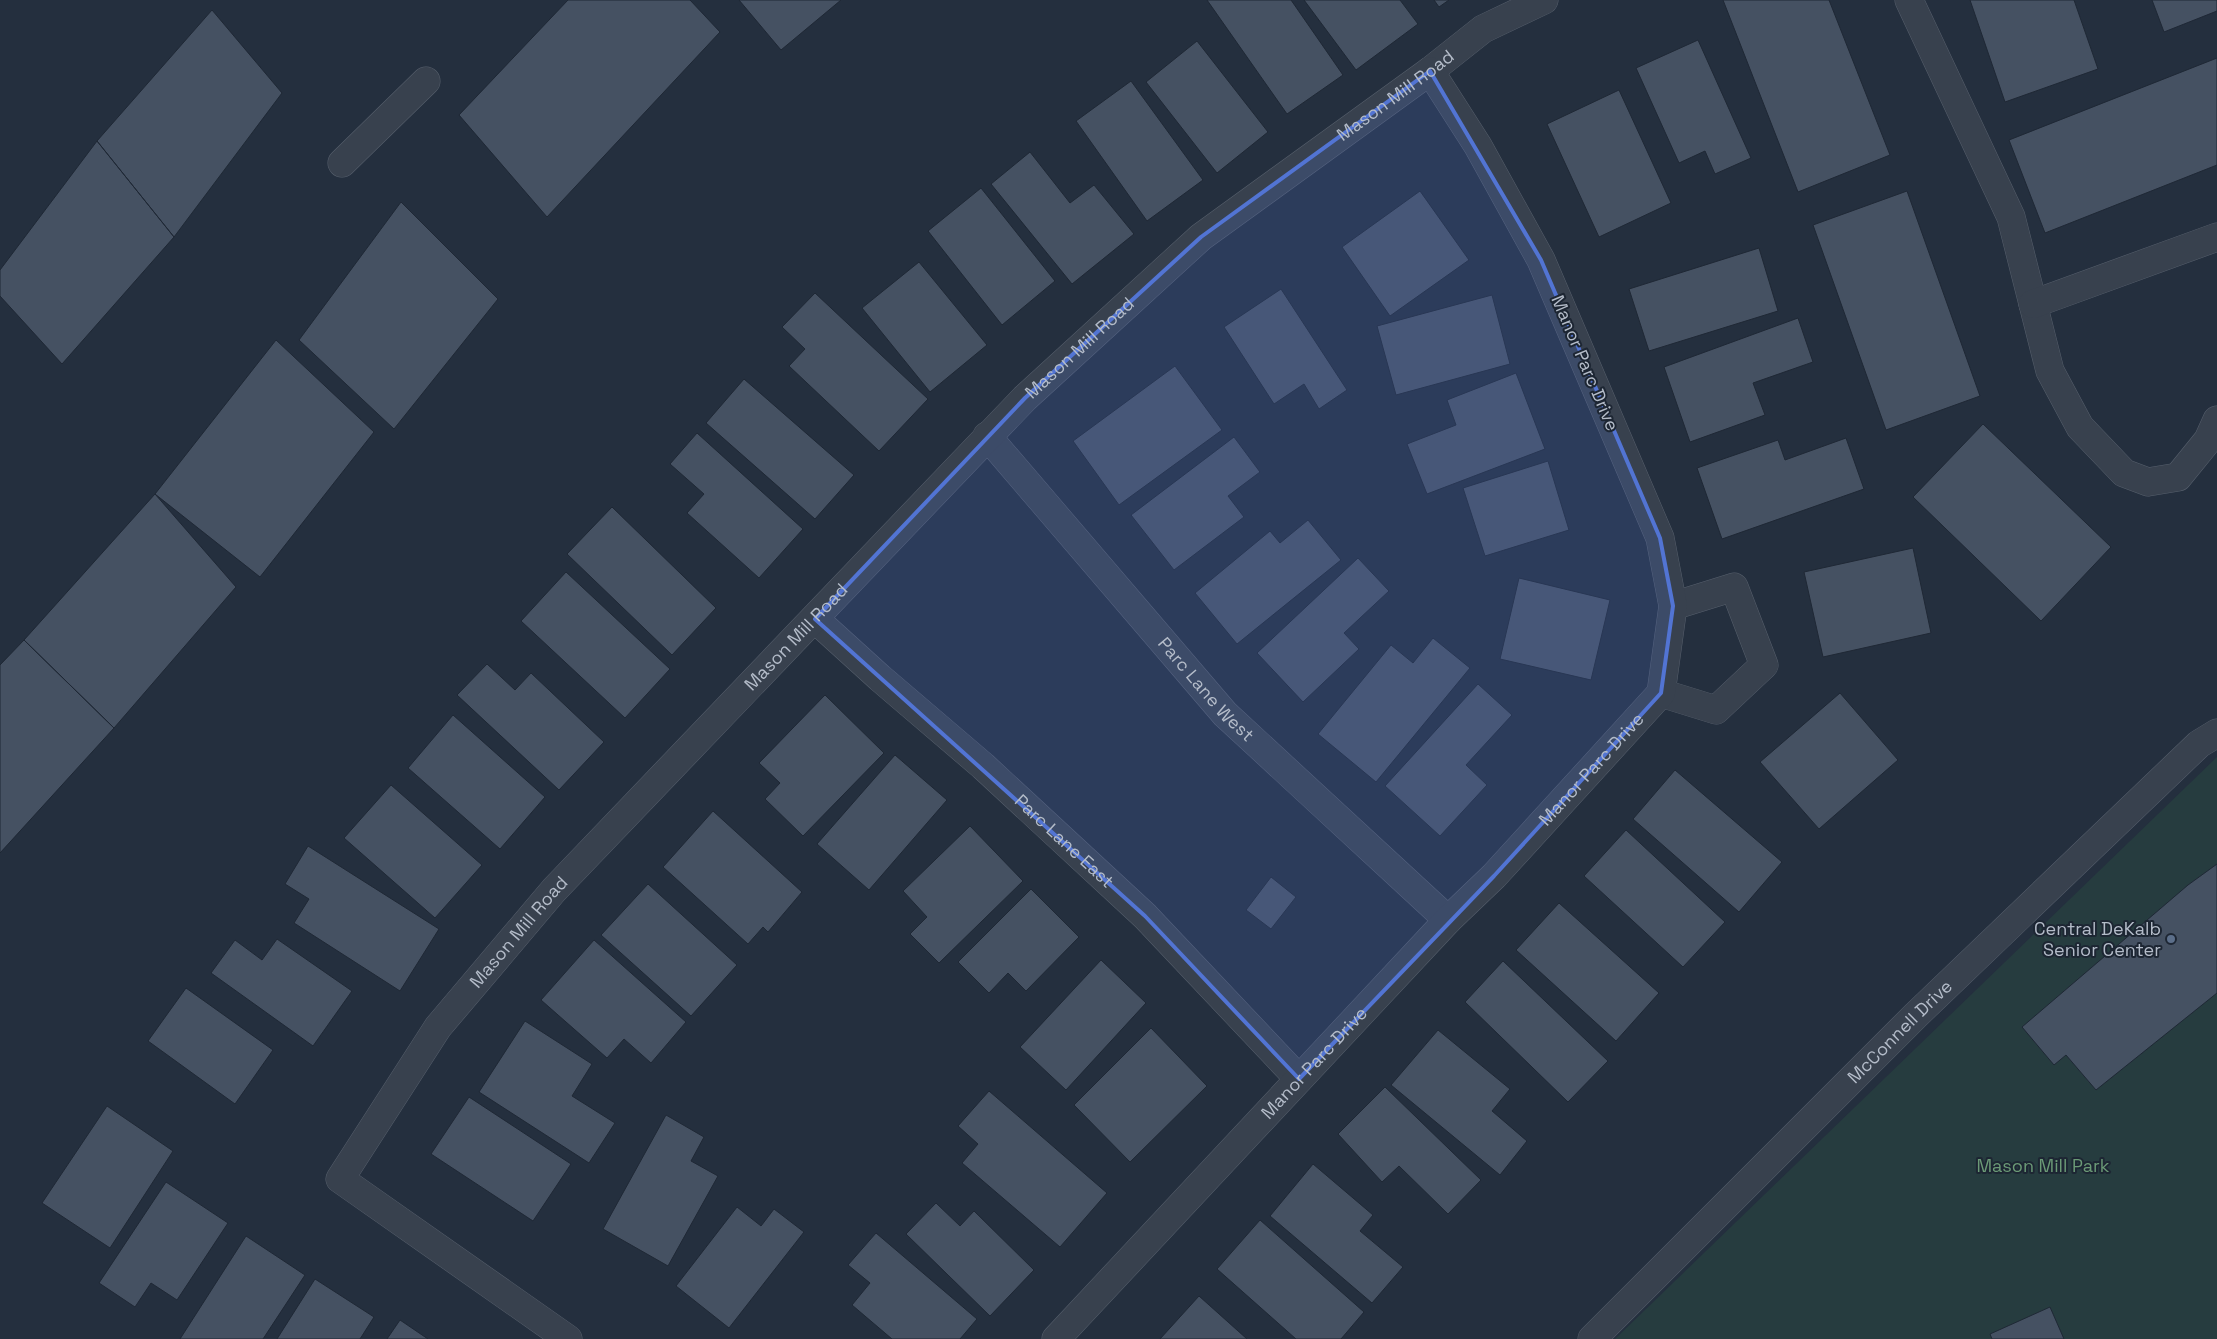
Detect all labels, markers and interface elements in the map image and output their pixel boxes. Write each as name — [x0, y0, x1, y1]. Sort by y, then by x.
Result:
street label: Mason Mill Road — [1332, 44, 1458, 146]
street label: Manor Parc Drive — [1546, 291, 1624, 434]
street label: Mason Mill Road — [1020, 292, 1139, 403]
street label: Mason Mill Road — [739, 578, 852, 695]
street label: Parc Lane West — [1153, 632, 1259, 746]
street label: Manor Parc Drive — [1534, 707, 1649, 830]
street label: Parc Lane East — [1010, 789, 1119, 893]
street label: Mason Mill Road — [464, 871, 572, 992]
place label: Central DeKalb Senior Center — [2034, 917, 2161, 961]
marker: Central DeKalb Senior Center — [2165, 933, 2177, 945]
street label: McConnell Drive — [1842, 975, 1957, 1088]
street label: Manor Parc Drive — [1256, 1002, 1372, 1124]
park label: Mason Mill Park — [1977, 1154, 2110, 1177]

